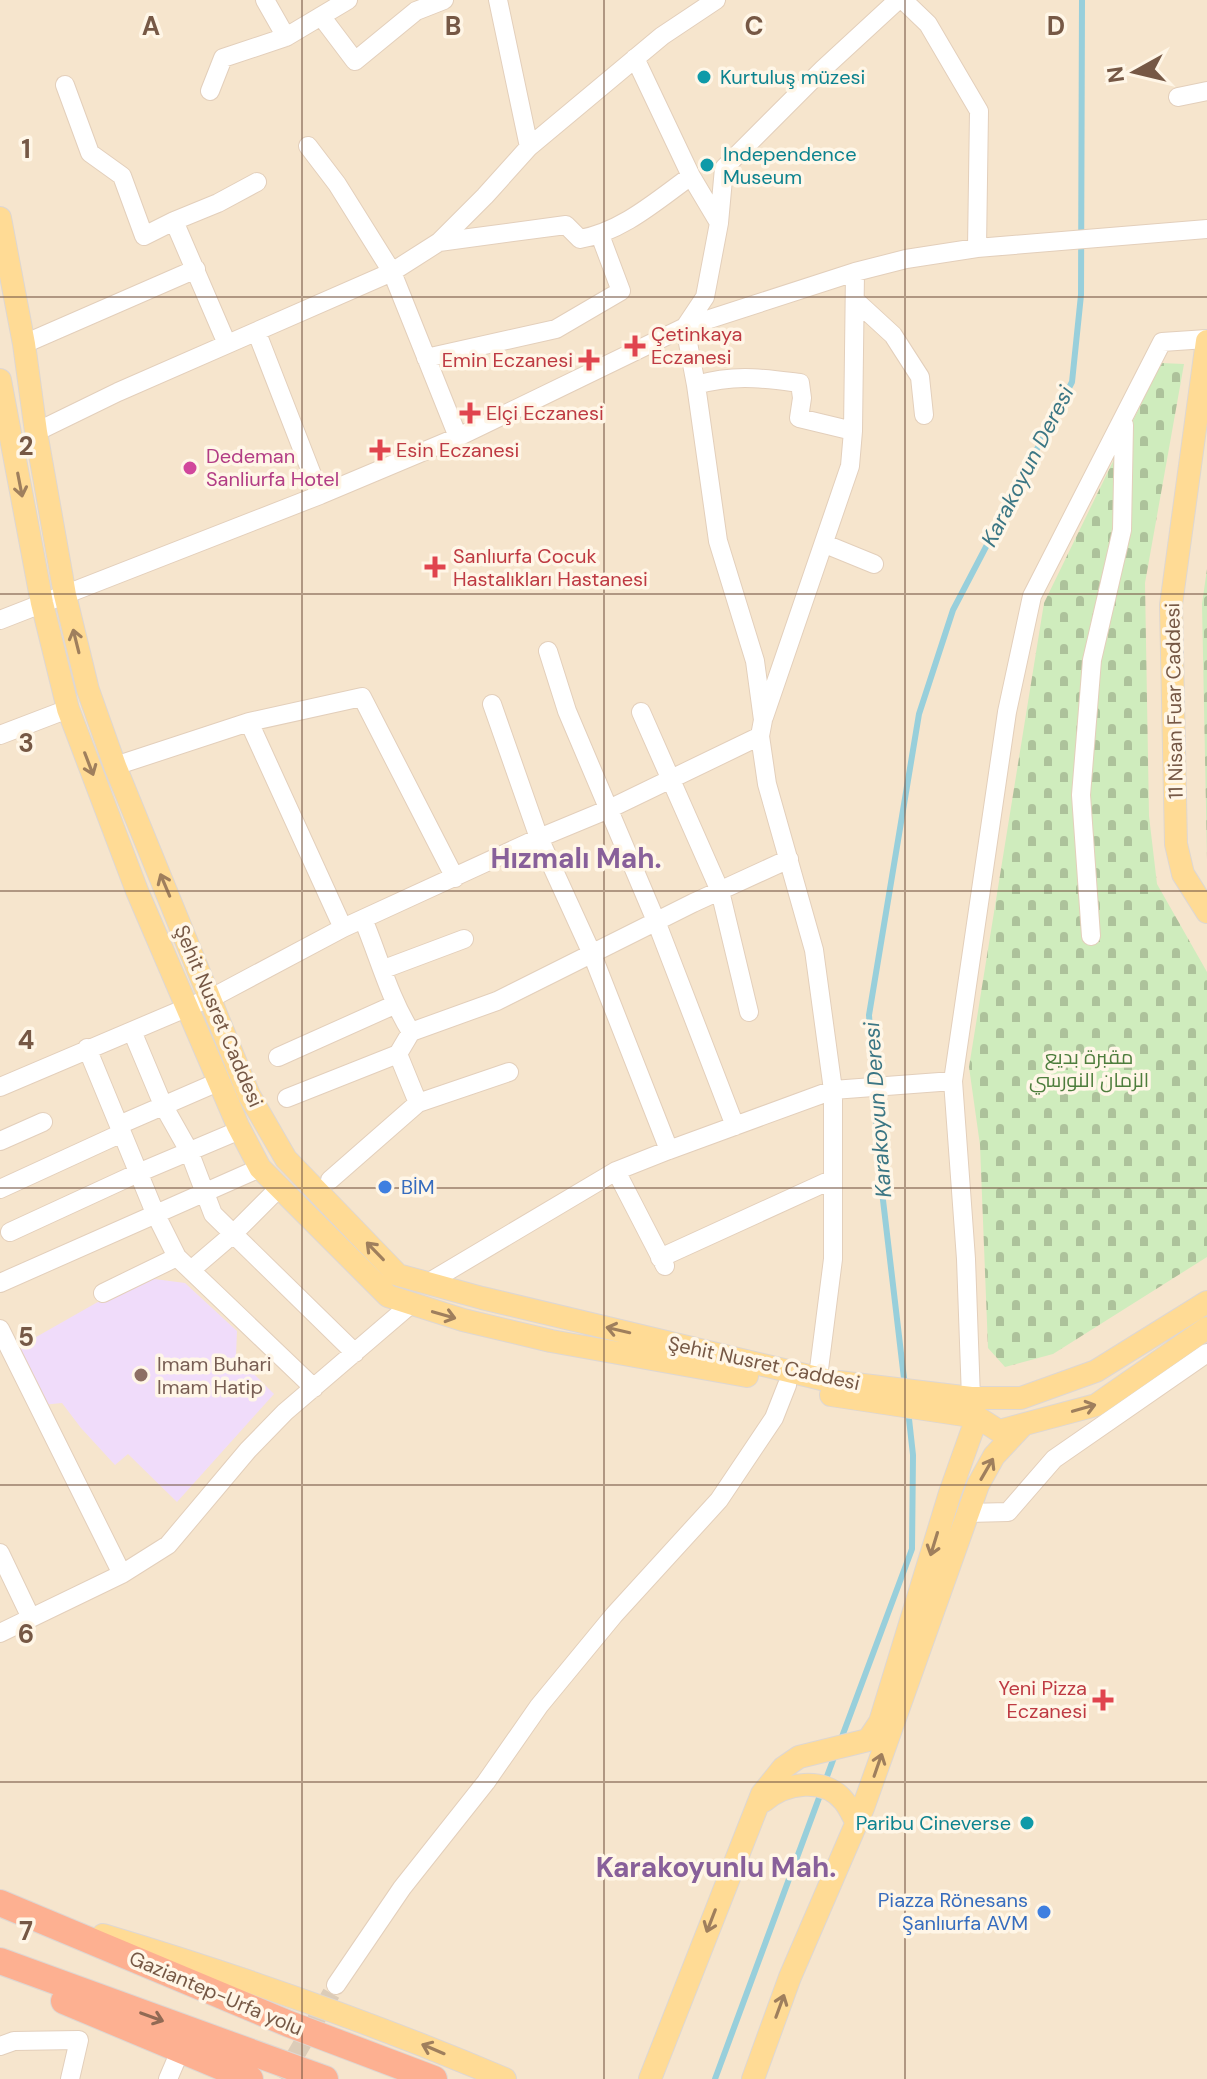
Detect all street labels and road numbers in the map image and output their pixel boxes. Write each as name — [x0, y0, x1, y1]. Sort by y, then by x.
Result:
street label: 11 Nisan Fuar Caddesi — [1159, 603, 1189, 799]
street label: Şehit Nusret Caddesi — [169, 921, 269, 1111]
street label: Şehit Nusret Caddesi — [666, 1330, 862, 1396]
street label: Gaziantep-Urfa yolu — [125, 1945, 307, 2041]

